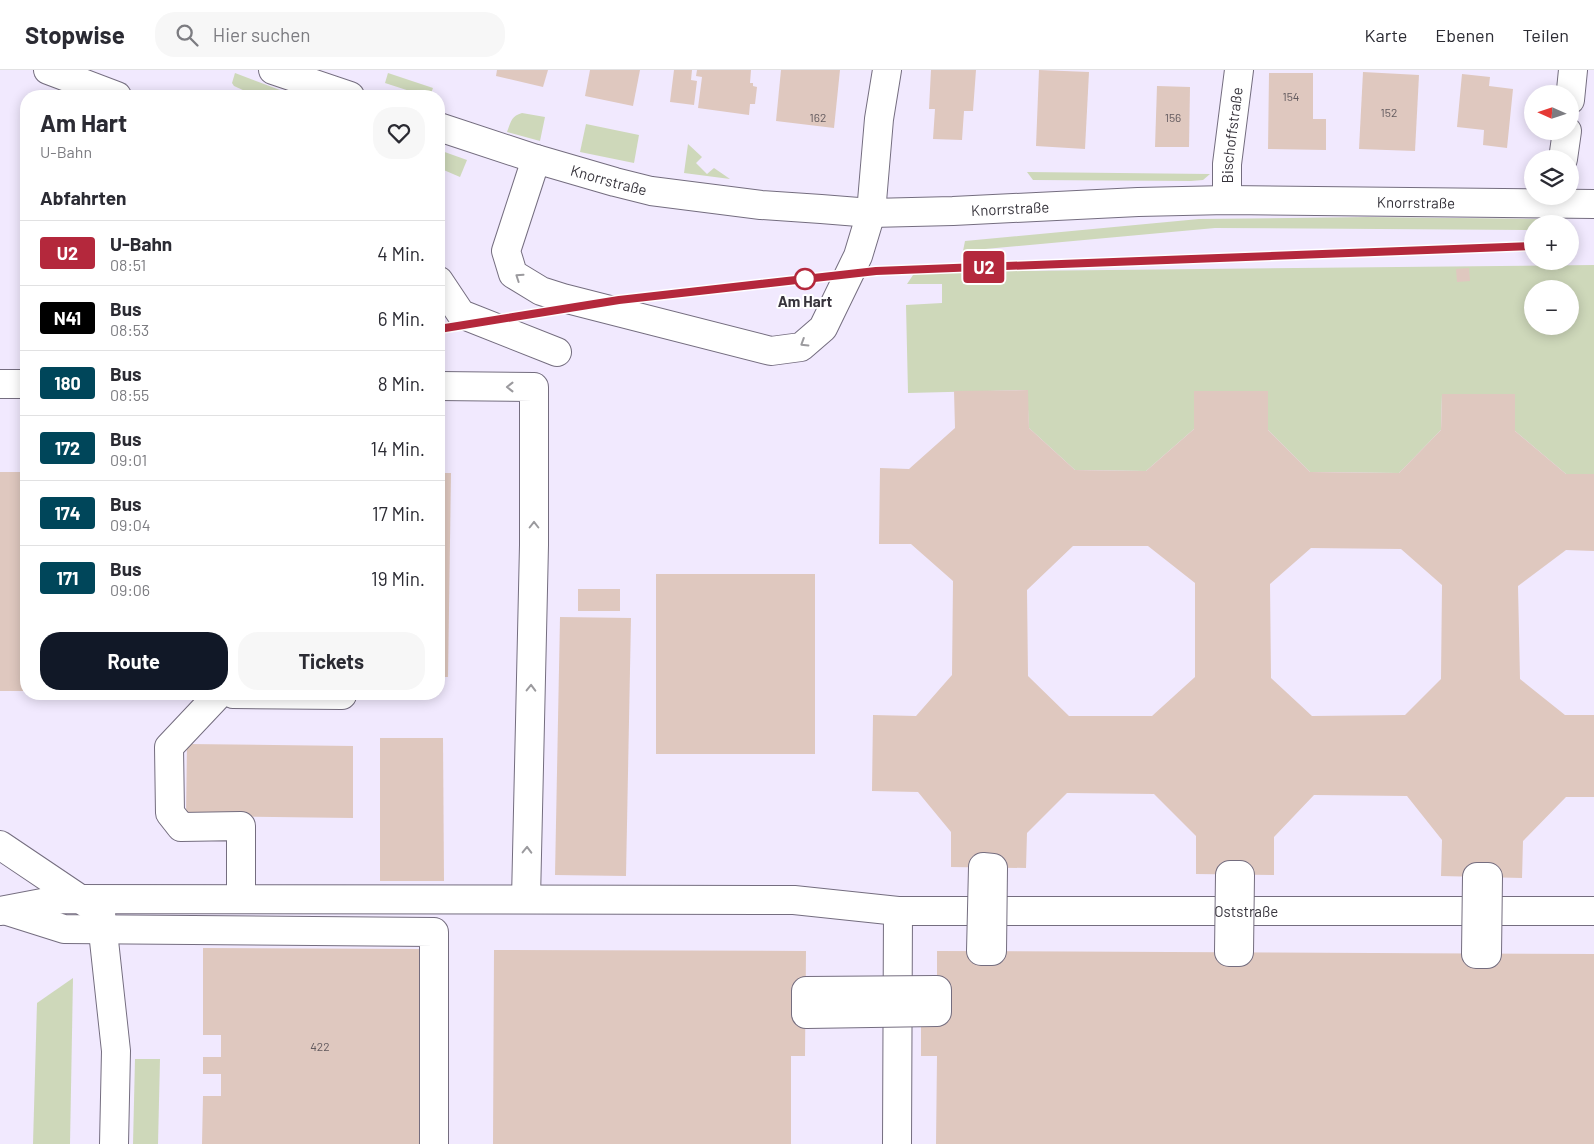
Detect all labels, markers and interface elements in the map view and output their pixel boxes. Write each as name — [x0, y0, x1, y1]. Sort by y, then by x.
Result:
search box — [155, 12, 505, 57]
text: Stopwise — [25, 20, 125, 49]
icon: search — [173, 21, 201, 49]
text: Hier suchen — [213, 23, 311, 46]
text: Karte — [1364, 24, 1407, 46]
text: Ebenen — [1435, 24, 1494, 46]
text: Teilen — [1522, 24, 1569, 46]
north arrow — [1524, 85, 1579, 140]
map controls — [1524, 85, 1579, 335]
street label: Bischoffstraße — [1218, 86, 1246, 183]
house number: 154 — [1283, 89, 1299, 103]
house number: 152 — [1381, 105, 1397, 119]
button: heart — [373, 107, 425, 159]
text: Am Hart — [40, 108, 127, 137]
house number: 162 — [810, 110, 826, 124]
house number: 156 — [1165, 110, 1181, 124]
text: U-Bahn — [40, 142, 92, 161]
button: layers — [1524, 150, 1579, 205]
street label: Knorrstraße — [569, 161, 649, 199]
text: Abfahrten — [40, 186, 126, 209]
street label: Knorrstraße — [1377, 193, 1455, 211]
street label: Knorrstraße — [971, 197, 1050, 219]
button: + — [1524, 215, 1579, 270]
text: U-Bahn — [110, 232, 172, 255]
text: U2 — [57, 242, 78, 264]
text: 4 Min. — [377, 242, 425, 265]
line badge: U2 — [962, 251, 1006, 283]
text: 08:51 — [110, 255, 146, 274]
text: U2 — [973, 256, 995, 278]
marker: Am Hart — [794, 268, 816, 290]
one-way arrow — [515, 274, 524, 284]
button: − — [1524, 280, 1579, 335]
place label: Am Hart — [778, 292, 833, 310]
text: Bus — [110, 297, 142, 320]
text: N41 — [54, 307, 81, 329]
text: 6 Min. — [378, 307, 425, 330]
text: 08:53 — [110, 320, 149, 339]
one-way arrow — [800, 337, 809, 347]
text: Bus — [110, 362, 142, 385]
text: 180 — [54, 372, 81, 394]
text: 8 Min. — [378, 372, 425, 395]
one-way arrow — [506, 382, 514, 392]
text: 08:55 — [110, 385, 149, 404]
text: Bus — [110, 427, 142, 450]
text: 172 — [55, 437, 80, 459]
text: 14 Min. — [371, 437, 425, 460]
text: 09:01 — [110, 450, 147, 469]
text: Bus — [110, 492, 142, 515]
text: 174 — [54, 502, 81, 524]
text: 17 Min. — [372, 502, 425, 525]
text: 09:04 — [110, 515, 151, 534]
one-way arrow — [529, 521, 539, 529]
text: Bus — [110, 557, 142, 580]
text: 171 — [57, 567, 78, 589]
text: 19 Min. — [371, 567, 425, 590]
text: 09:06 — [110, 580, 150, 599]
button: Route — [40, 632, 228, 690]
button: Tickets — [238, 632, 425, 690]
one-way arrow — [526, 684, 536, 692]
one-way arrow — [522, 846, 532, 854]
street label: Oststraße — [1214, 902, 1278, 920]
house number: 422 — [310, 1039, 330, 1053]

